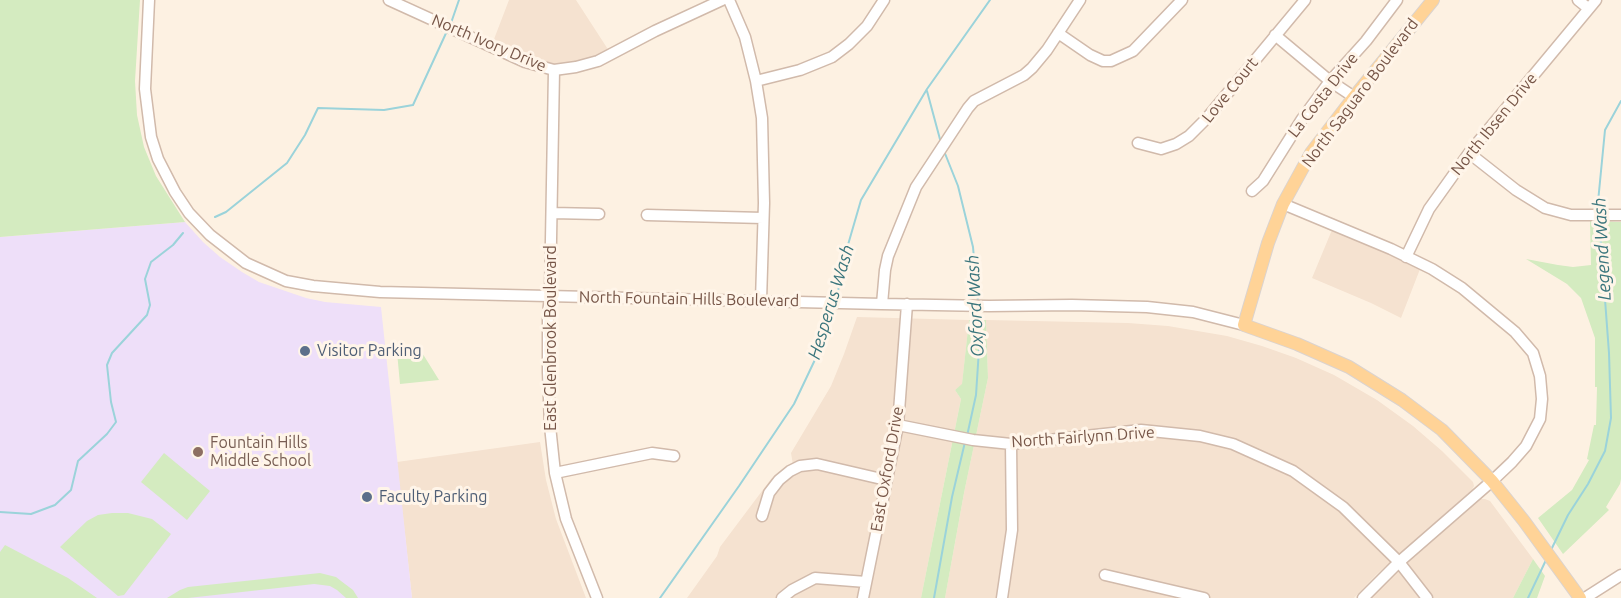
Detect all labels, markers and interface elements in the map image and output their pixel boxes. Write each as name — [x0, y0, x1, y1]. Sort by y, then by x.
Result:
street label: North Ivory Drive — [429, 10, 549, 76]
street label: North Saguaro Boulevard — [1298, 15, 1422, 171]
street label: La Costa Drive — [1284, 49, 1362, 141]
street label: Love Court — [1198, 54, 1262, 126]
street label: North Ibsen Drive — [1447, 69, 1541, 179]
water label: Legend Wash — [1589, 197, 1615, 301]
water label: Hesperus Wash — [803, 242, 859, 362]
street label: East Glenbrook Boulevard — [541, 245, 561, 431]
water label: Oxford Wash — [962, 254, 988, 358]
street label: North Fountain Hills Boulevard — [579, 287, 799, 311]
place label: Visitor Parking — [317, 341, 422, 361]
marker: Visitor Parking — [298, 344, 312, 358]
street label: East Oxford Drive — [867, 405, 907, 533]
street label: North Fairlynn Drive — [1011, 422, 1155, 452]
place label: Fountain Hills Middle School — [210, 433, 311, 471]
marker: Fountain Hills Middle School — [191, 445, 205, 459]
place label: Faculty Parking — [379, 487, 487, 507]
marker: Faculty Parking — [360, 490, 374, 504]

